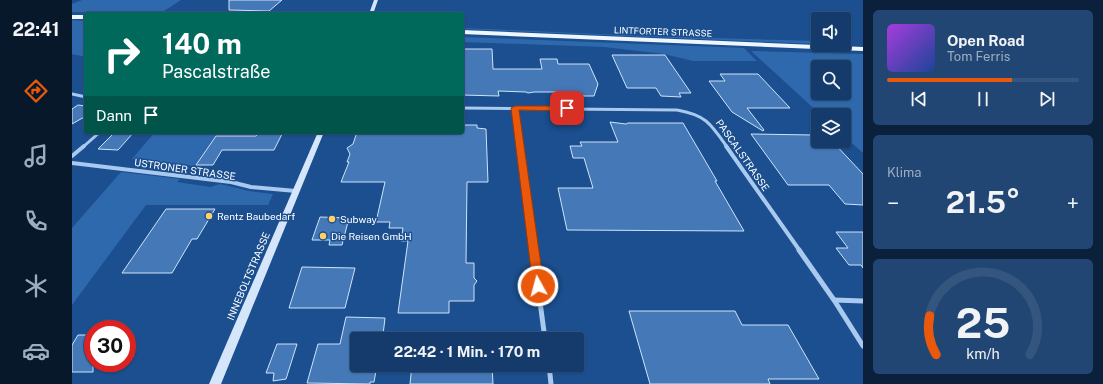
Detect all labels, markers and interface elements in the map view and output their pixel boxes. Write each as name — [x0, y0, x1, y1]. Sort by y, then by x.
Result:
map controls — [811, 12, 851, 148]
button: sound — [811, 12, 851, 52]
text: 22:41 — [12, 19, 60, 40]
street label: LINTFORTER STRASSE — [614, 24, 713, 39]
text: 140 m — [162, 27, 242, 60]
icon: right — [96, 28, 148, 80]
text: Open Road — [947, 32, 1025, 49]
text: Tom Ferris — [947, 49, 1010, 64]
button: search — [811, 60, 851, 100]
text: Pascalstraße — [162, 61, 270, 82]
icon: directions — [22, 77, 50, 105]
icon: previous — [908, 88, 930, 110]
icon: pause — [972, 88, 994, 110]
icon: next — [1036, 88, 1058, 110]
pin — [550, 91, 584, 125]
icon: arrive — [556, 97, 578, 119]
icon: arrive — [140, 104, 162, 126]
text: Dann — [96, 107, 132, 124]
button: layers — [811, 108, 851, 148]
street label: PASCALSTRASSE — [714, 117, 772, 193]
icon: music — [22, 142, 50, 170]
street label: USTRONER STRASSE — [133, 156, 237, 182]
text: Klima — [887, 165, 921, 180]
text: 21.5° — [946, 184, 1020, 220]
text: − — [887, 190, 899, 216]
text: + — [1067, 190, 1079, 216]
icon: phone — [22, 207, 50, 235]
place label: Rentz Baubedarf — [217, 210, 295, 222]
marker: Rentz Baubedarf — [204, 211, 214, 221]
place label: Subway — [340, 213, 378, 225]
marker: Subway — [327, 214, 337, 224]
street label: INNEBOLTSTRASSE — [224, 230, 272, 322]
place label: Die Reisen GmbH — [331, 230, 412, 242]
marker: Die Reisen GmbH — [318, 231, 328, 241]
position arrow — [517, 265, 559, 307]
icon: climate — [22, 272, 50, 300]
text: 25 — [956, 297, 1010, 346]
speed limit sign: 30 — [84, 320, 136, 372]
icon: car — [22, 337, 50, 365]
text: 22:42 · 1 Min. · 170 m — [394, 343, 540, 360]
text: km/h — [966, 344, 1000, 361]

